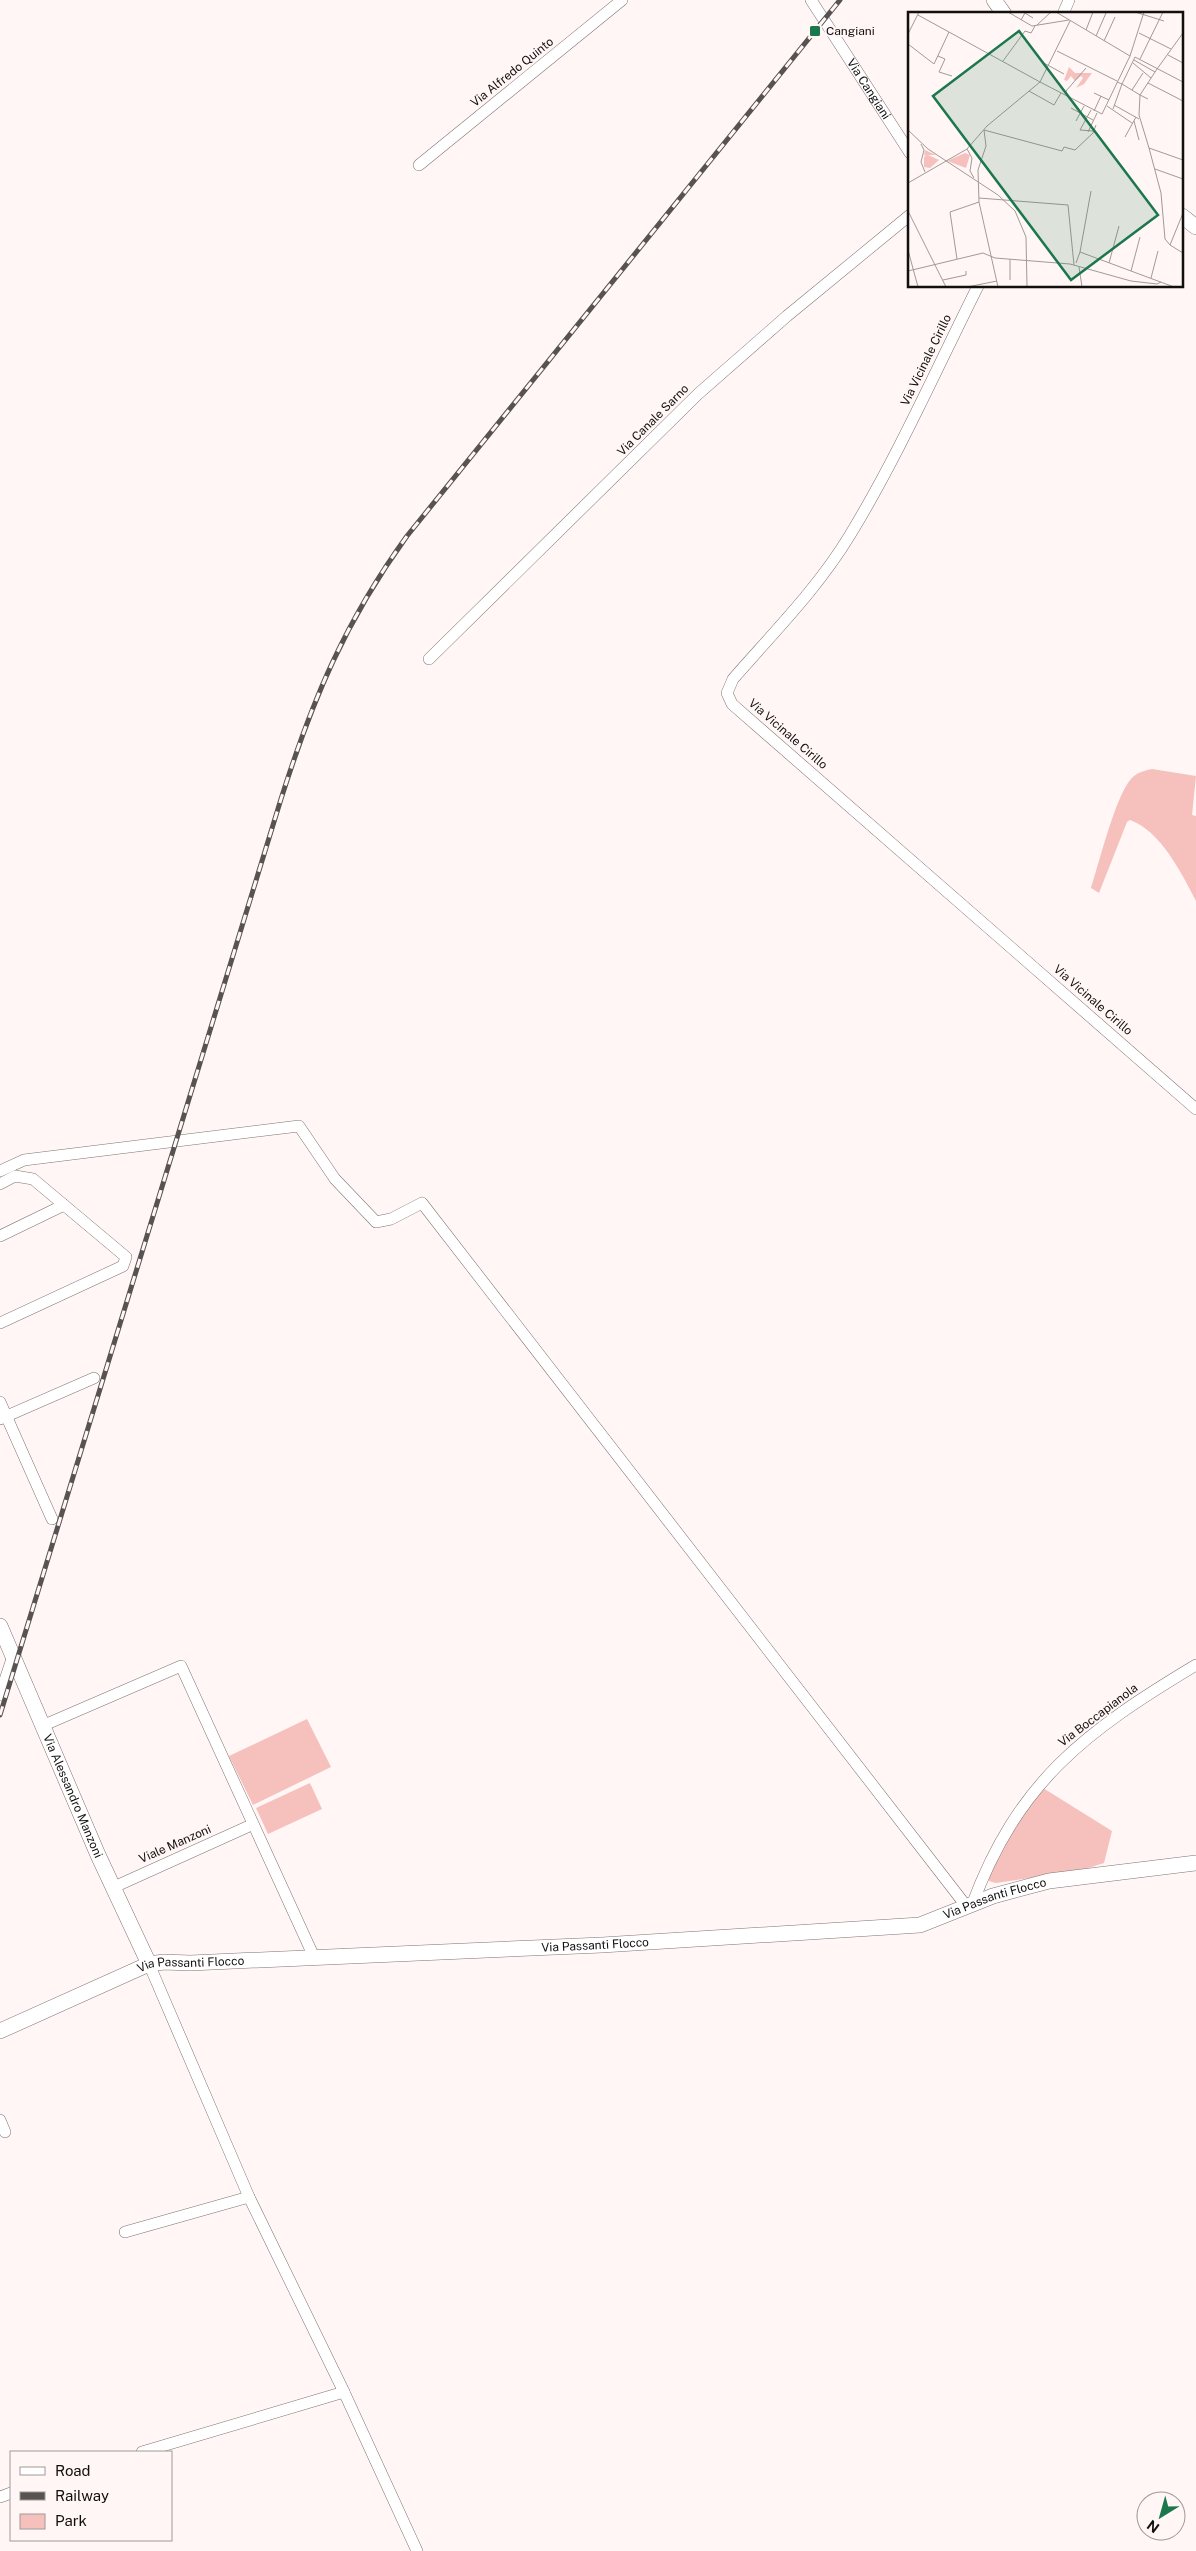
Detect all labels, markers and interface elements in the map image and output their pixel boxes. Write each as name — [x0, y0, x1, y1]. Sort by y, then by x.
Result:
inset map — [908, 12, 1184, 288]
marker: Cangiani — [808, 24, 822, 38]
place label: Cangiani — [826, 24, 875, 38]
street label: Via Alfredo Quinto — [468, 34, 556, 110]
street label: Via Cangiani — [844, 56, 893, 122]
street label: Via Vicinale Cirillo — [898, 312, 954, 408]
street label: Via Canale Sarno — [614, 381, 692, 459]
street label: Via Vicinale Cirillo — [746, 696, 830, 772]
street label: Via Vicinale Cirillo — [1051, 962, 1135, 1038]
street label: Via Boccapianola — [1056, 1681, 1140, 1749]
street label: Via Alessandro Manzoni — [40, 1732, 105, 1860]
street label: Viale Manzoni — [137, 1822, 213, 1866]
street label: Via Passanti Flocco — [941, 1875, 1048, 1922]
street label: Via Passanti Flocco — [541, 1935, 650, 1955]
street label: Via Passanti Flocco — [135, 1954, 245, 1975]
legend — [10, 2451, 172, 2541]
text: Road — [55, 2462, 91, 2479]
text: Railway — [55, 2487, 109, 2504]
north arrow — [1136, 2491, 1186, 2541]
text: Park — [55, 2512, 87, 2529]
text: N — [1144, 2517, 1162, 2536]

